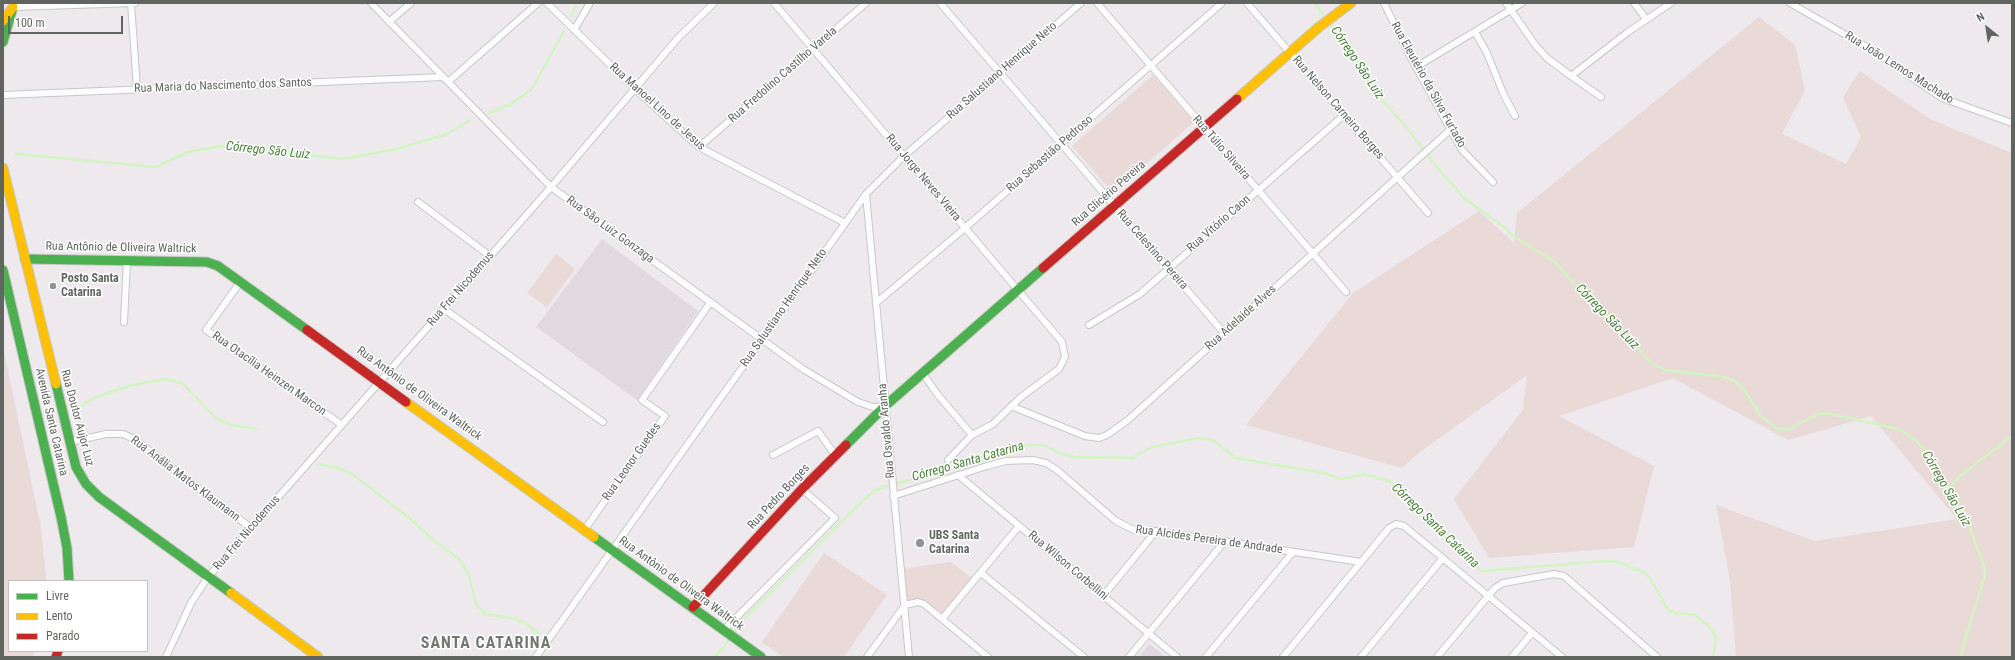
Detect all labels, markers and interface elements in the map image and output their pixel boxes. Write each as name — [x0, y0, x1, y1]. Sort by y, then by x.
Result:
scale bar — [10, 8, 125, 34]
north arrow — [1967, 8, 2007, 48]
text: N — [1975, 10, 1987, 24]
text: 100 m — [15, 16, 45, 30]
street label: Rua Salustiano Henrique Neto — [944, 19, 1060, 123]
street label: Rua Eleutério da Silva Furtado — [1387, 20, 1469, 150]
street label: Rua Fredolino Castilho Varela — [726, 24, 840, 126]
water label: Córrego São Luiz — [1327, 24, 1387, 102]
street label: Rua João Lemos Machado — [1842, 29, 1956, 107]
street label: Rua Nelson Carneiro Borges — [1289, 53, 1387, 163]
street label: Rua Manoel Lino de Jesus — [606, 60, 708, 154]
street label: Rua Maria do Nascimento dos Santos — [134, 76, 312, 96]
street label: Rua Sebastião Pedroso — [1004, 113, 1096, 195]
street label: Rua Túlio Silveira — [1189, 113, 1253, 183]
street label: Rua Jorge Neves Vieira — [882, 132, 964, 224]
water label: Córrego São Luiz — [225, 139, 311, 163]
street label: Rua Glicério Pereira — [1069, 158, 1149, 230]
street label: Rua São Luiz Gonzaga — [563, 193, 657, 267]
street label: Rua Vitório Caon — [1184, 193, 1254, 255]
street label: Rua Celestino Pereira — [1113, 207, 1191, 293]
street label: Rua Antônio de Oliveira Waltrick — [45, 239, 197, 257]
street label: Rua Salustiano Henrique Neto — [738, 246, 830, 370]
street label: Rua Frei Nicodemus — [425, 249, 497, 329]
place label: Posto Santa Catarina — [61, 272, 119, 300]
marker: Posto Santa Catarina — [48, 281, 58, 291]
water label: Córrego São Luiz — [1572, 281, 1642, 353]
street label: Rua Adelaide Alves — [1203, 282, 1279, 354]
street label: Rua Otacília Heinzen Marcon — [209, 329, 329, 419]
street label: Rua Antônio de Oliveira Waltrick — [354, 344, 484, 444]
street label: Avenida Santa Catarina — [32, 367, 70, 477]
street label: Rua Doutor Aujor Luz — [57, 368, 97, 468]
street label: Rua Osvaldo Aranha — [876, 383, 898, 479]
street label: Rua Leonor Guedes — [600, 420, 664, 504]
street label: Rua Anália Matos Klaumann — [128, 433, 242, 525]
water label: Córrego Santa Catarina — [910, 439, 1026, 485]
water label: Córrego São Luiz — [1918, 448, 1974, 530]
street label: Rua Pedro Borges — [745, 461, 813, 533]
water label: Córrego Santa Catarina — [1388, 480, 1482, 572]
street label: Rua Frei Nicodemus — [211, 493, 283, 573]
street label: Rua Alcides Pereira de Andrade — [1135, 523, 1283, 557]
street label: Rua Wilson Corbellini — [1025, 528, 1111, 604]
place label: UBS Santa Catarina — [929, 529, 979, 557]
street label: Rua Antônio de Oliveira Waltrick — [616, 534, 746, 634]
marker: UBS Santa Catarina — [914, 537, 926, 549]
legend — [8, 580, 148, 652]
text: Livre — [46, 589, 69, 603]
text: Lento — [46, 609, 73, 623]
text: Parado — [46, 629, 79, 643]
district label: SANTA CATARINA — [421, 634, 551, 654]

